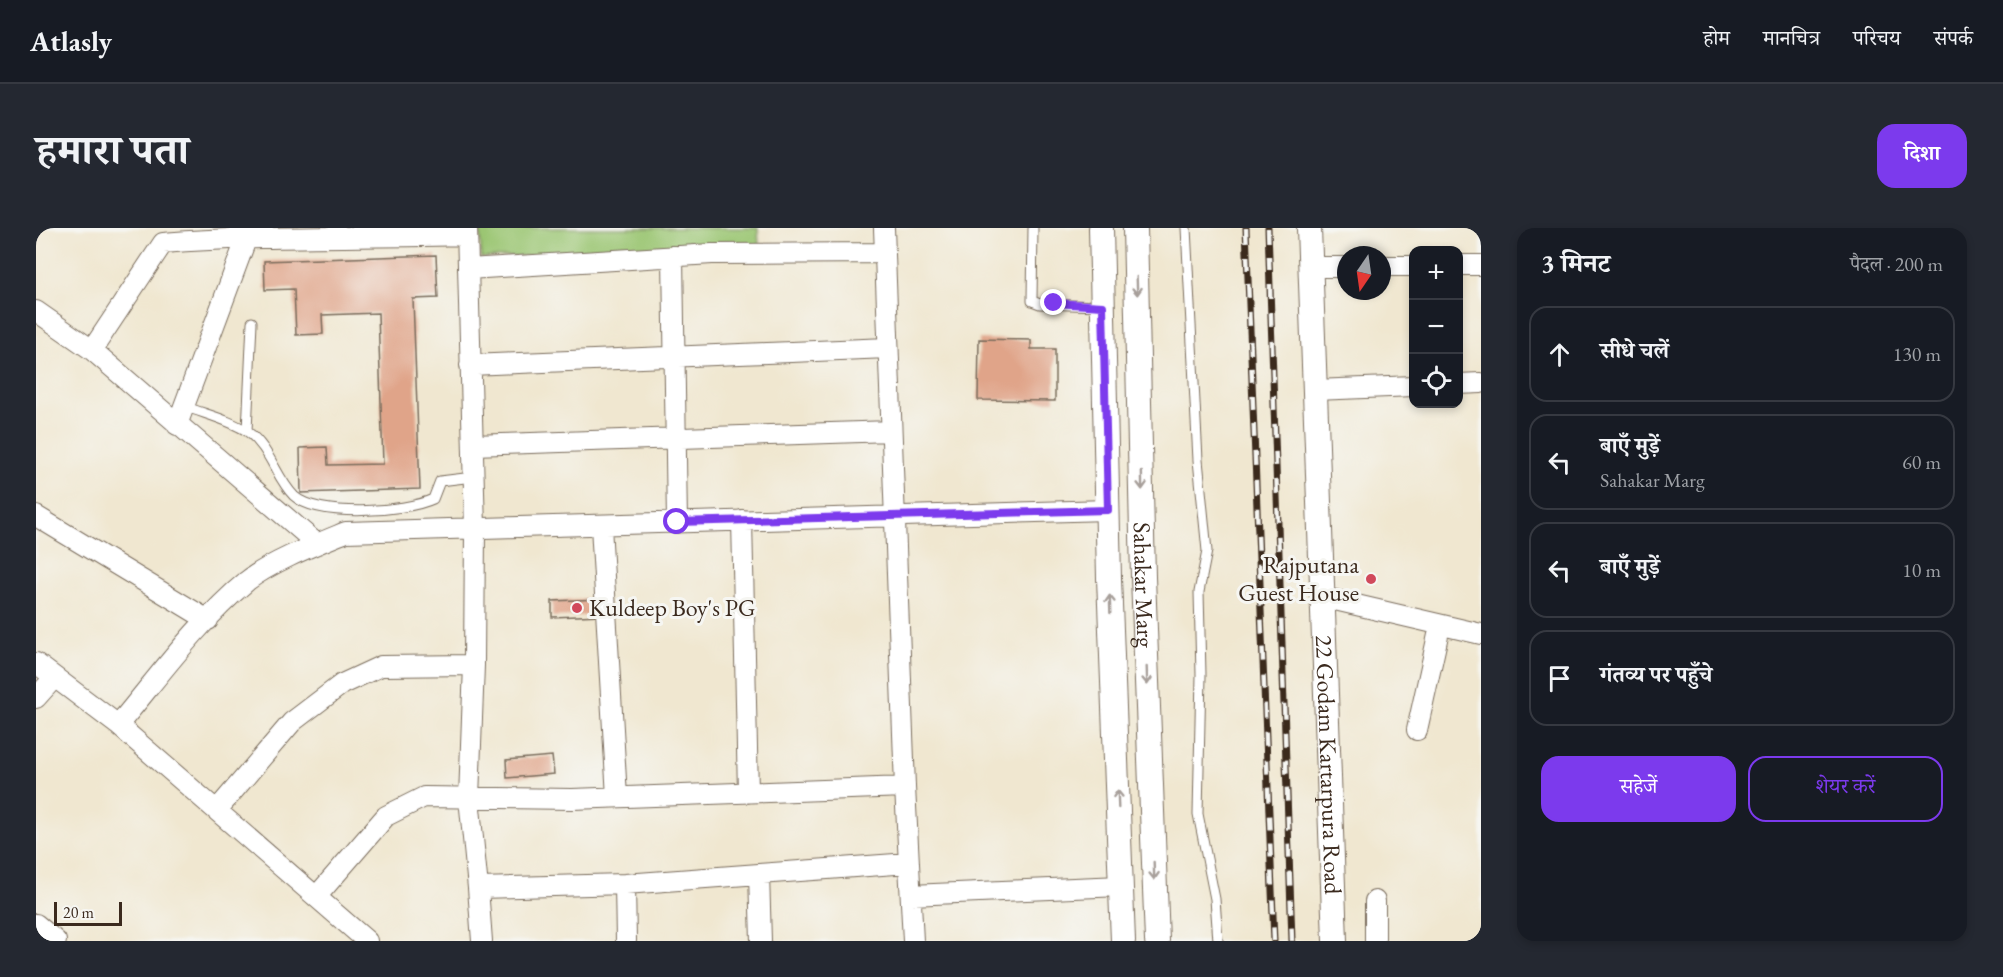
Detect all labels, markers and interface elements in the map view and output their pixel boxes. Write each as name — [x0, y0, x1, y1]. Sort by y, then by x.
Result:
text: Atlasly — [30, 23, 112, 59]
text: होम — [1703, 24, 1730, 51]
text: मानचित्र — [1763, 24, 1820, 51]
text: परिचय — [1853, 24, 1901, 51]
text: संपर्क — [1934, 24, 1973, 51]
text: हमारा पता — [36, 122, 189, 177]
button: दिशा — [1877, 124, 1967, 188]
north arrow — [1337, 246, 1391, 300]
map controls — [1409, 246, 1463, 408]
button: + — [1409, 246, 1463, 300]
text: 3 मिनट — [1541, 246, 1610, 280]
text: पैदल · 200 m — [1850, 251, 1943, 277]
one-way arrow — [1131, 276, 1142, 296]
route end — [1040, 289, 1066, 315]
button: − — [1409, 300, 1463, 354]
text: सीधे चलें — [1600, 336, 1669, 365]
icon: ahead — [1543, 338, 1576, 371]
text: 130 m — [1893, 341, 1941, 367]
button: locate — [1409, 354, 1463, 408]
text: बाएँ मुड़ें — [1600, 431, 1660, 460]
icon: left — [1543, 446, 1576, 479]
text: 60 m — [1902, 449, 1941, 475]
text: Sahakar Marg — [1600, 467, 1705, 493]
one-way arrow — [1136, 471, 1147, 491]
route start — [663, 508, 689, 534]
street label: Sahakar Marg — [1127, 522, 1162, 649]
place label: Rajputana Guest House — [1238, 549, 1359, 608]
text: बाएँ मुड़ें — [1600, 552, 1660, 581]
icon: left — [1543, 554, 1576, 587]
text: 10 m — [1902, 557, 1941, 583]
marker: Rajputana Guest House — [1364, 572, 1378, 586]
place label: Kuldeep Boy's PG — [589, 592, 756, 623]
one-way arrow — [1105, 594, 1116, 614]
marker: Kuldeep Boy's PG — [570, 601, 584, 615]
street label: 22 Godam Kartarpura Road — [1309, 634, 1349, 896]
text: गंतव्य पर पहुँचे — [1600, 660, 1712, 689]
icon: arrive — [1543, 662, 1576, 695]
one-way arrow — [1141, 666, 1153, 686]
button: सहेजें — [1541, 756, 1736, 822]
button: शेयर करें — [1748, 756, 1943, 822]
one-way arrow — [1112, 789, 1123, 809]
one-way arrow — [1149, 861, 1160, 881]
scale bar — [54, 899, 122, 926]
text: 20 m — [63, 902, 94, 923]

